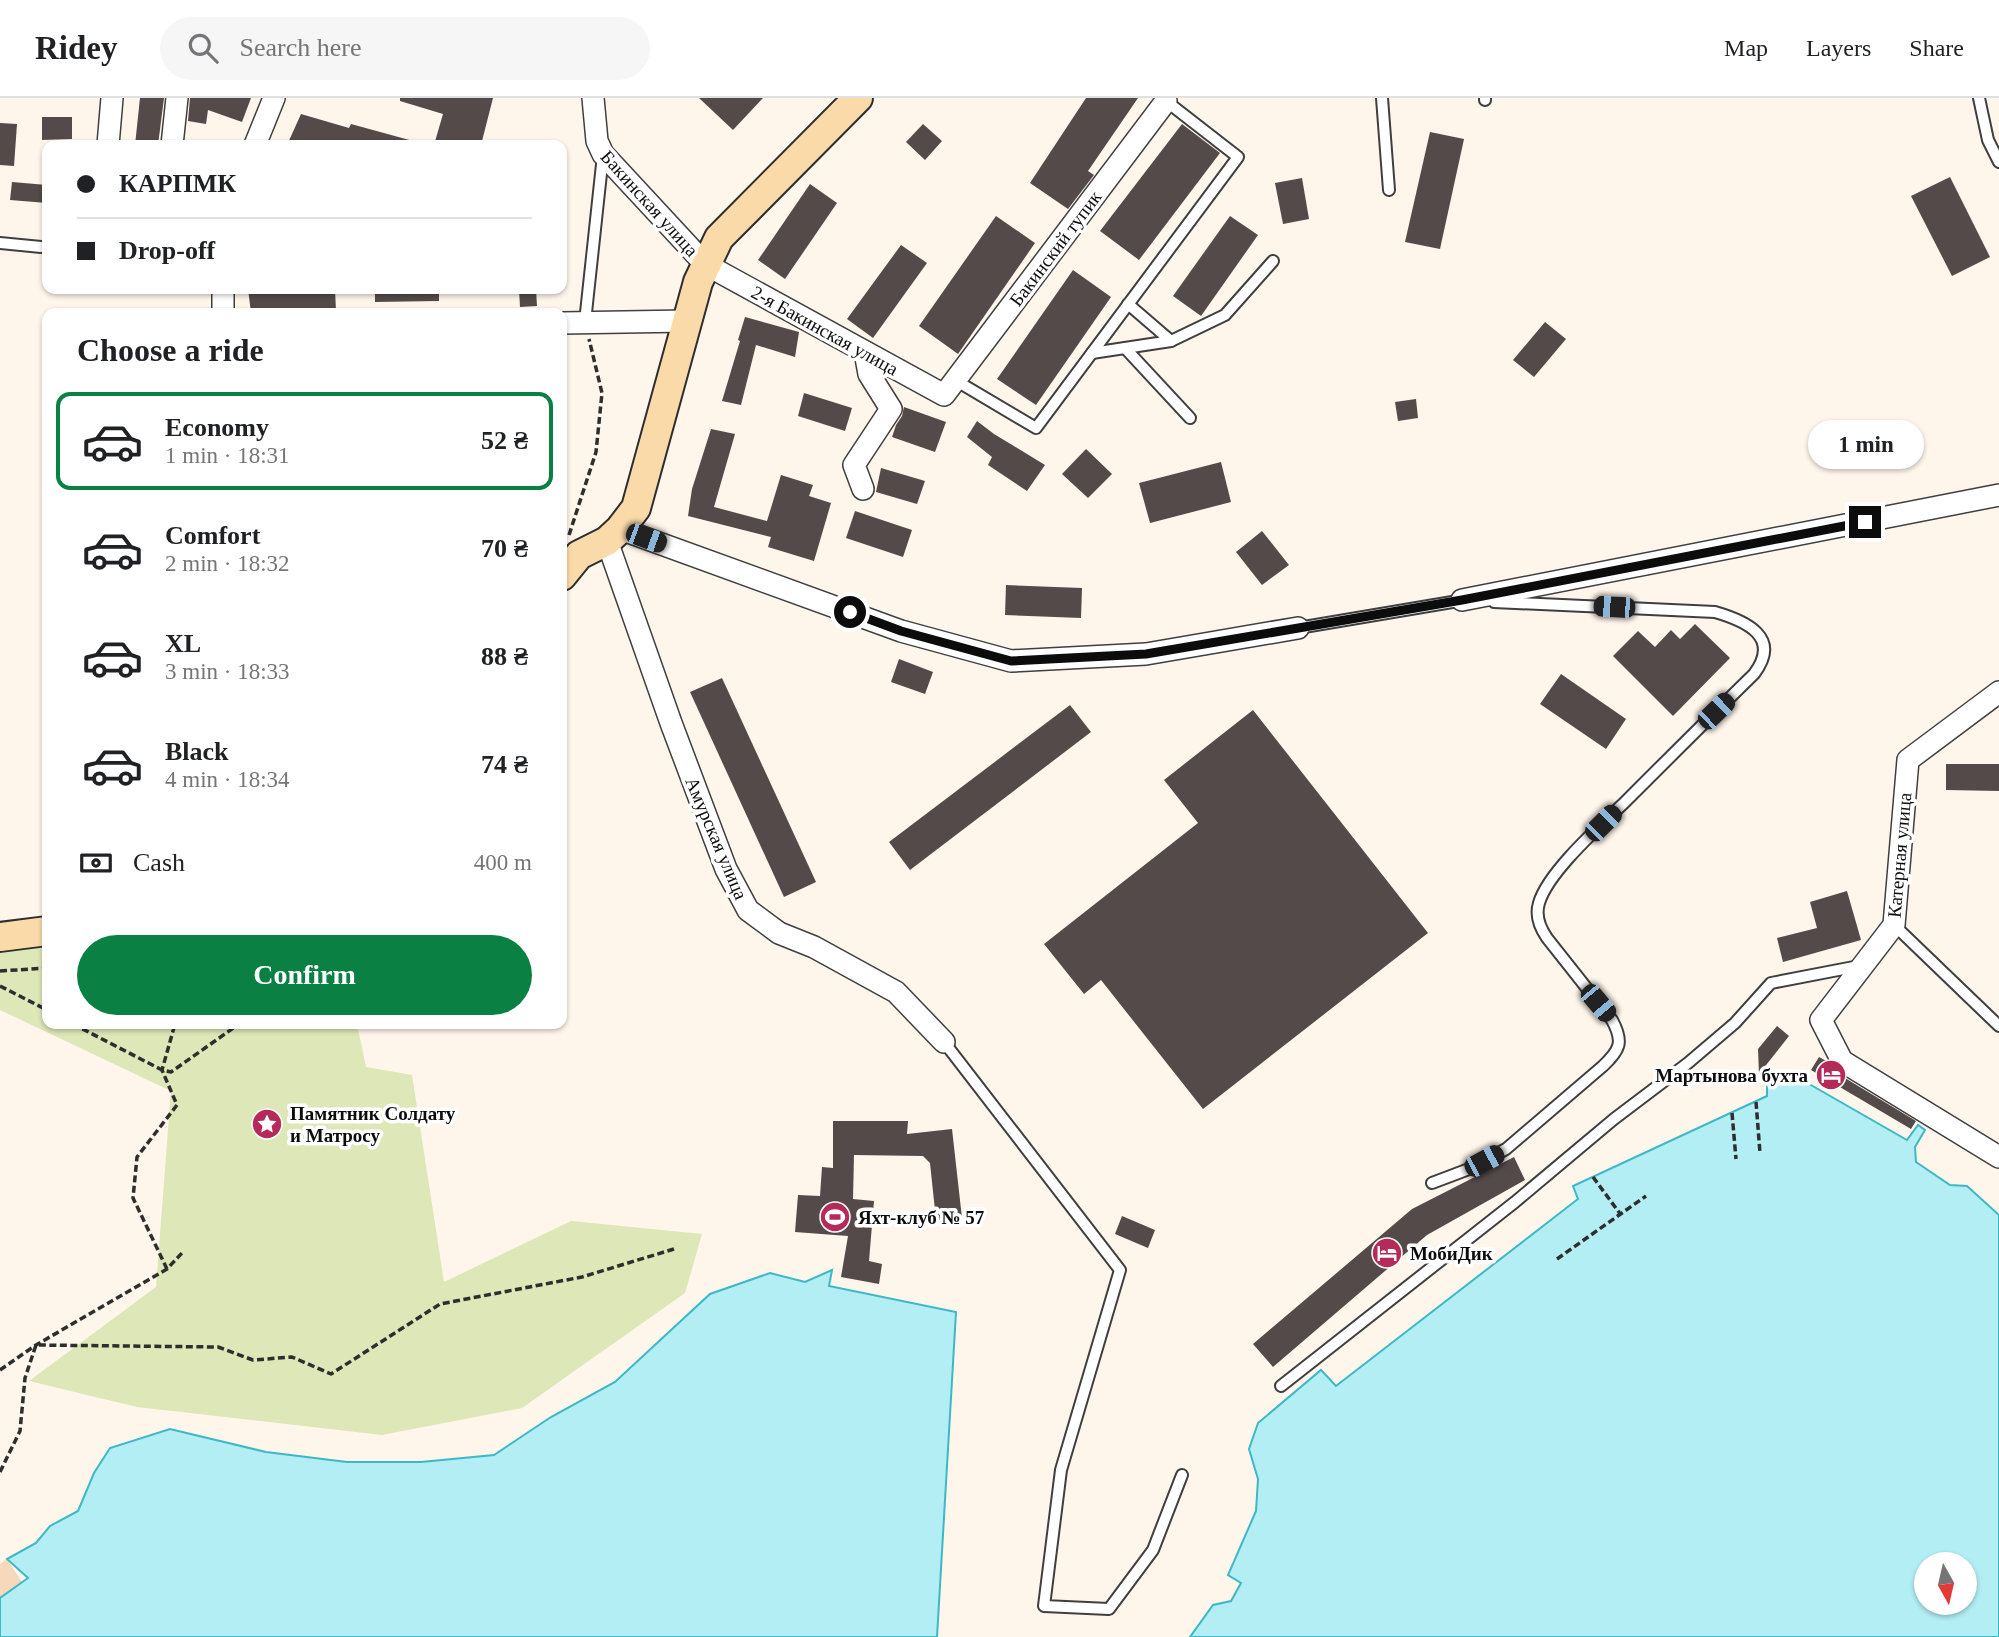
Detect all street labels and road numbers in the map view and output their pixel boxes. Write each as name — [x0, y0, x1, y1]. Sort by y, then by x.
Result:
street label: Бакинская улица — [597, 146, 703, 261]
street label: Бакинский тупик — [1005, 186, 1106, 310]
street label: 2-я Бакинская улица — [748, 281, 902, 380]
street label: Амурская улица — [681, 774, 752, 903]
street label: Катерная улица — [1884, 791, 1915, 919]

